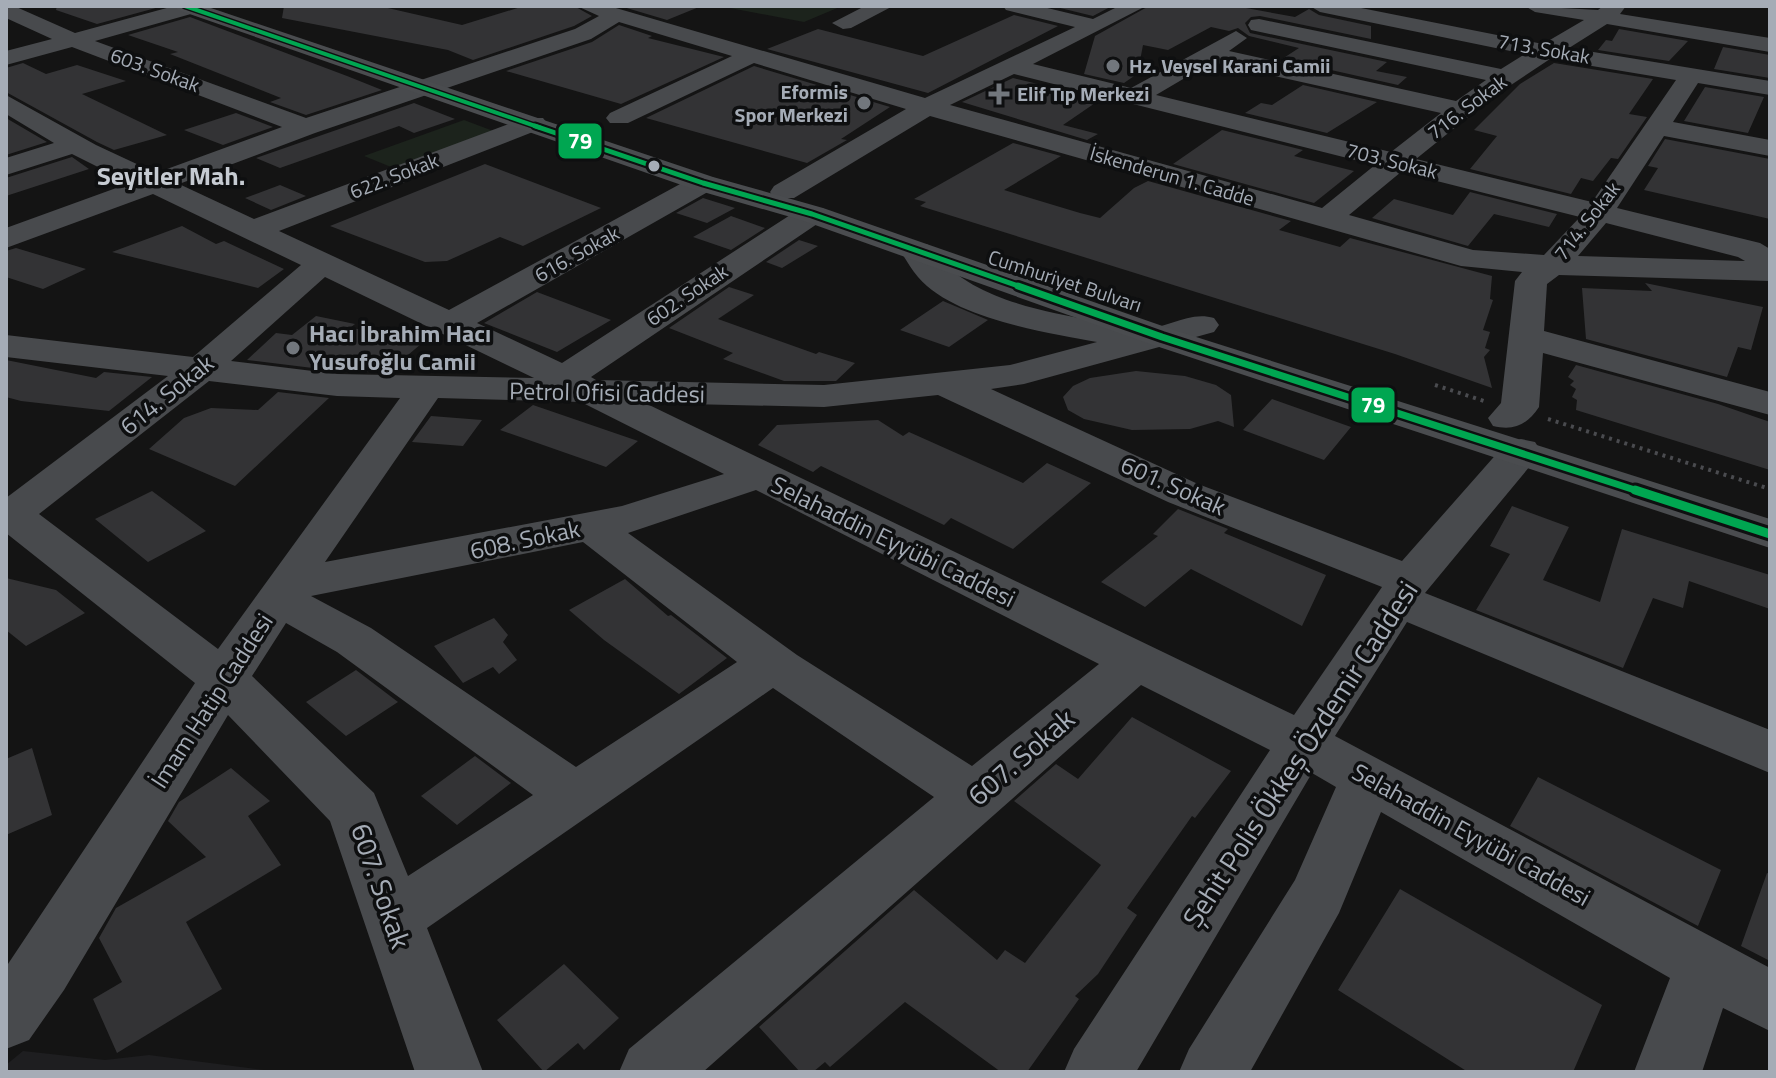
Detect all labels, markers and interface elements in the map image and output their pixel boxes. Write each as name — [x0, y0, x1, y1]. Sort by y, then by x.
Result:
street label: 713. Sokak — [1496, 25, 1593, 72]
street label: 603. Sokak — [106, 39, 204, 100]
place label: Hz. Veysel Karani Camii — [1129, 50, 1330, 81]
marker: Hz. Veysel Karani Camii — [1104, 57, 1122, 75]
street label: 716. Sokak — [1420, 66, 1513, 147]
place label: Eformis Spor Merkezi — [735, 76, 848, 130]
place label: Elif Tıp Merkezi — [1017, 78, 1149, 109]
marker: Elif Tıp Merkezi — [988, 83, 1010, 105]
marker: Eformis Spor Merkezi — [855, 94, 873, 112]
line badge: 79 — [557, 122, 603, 160]
text: 79 — [568, 124, 592, 158]
street label: 703. Sokak — [1343, 134, 1441, 187]
street label: İskenderun 1. Cadde — [1086, 137, 1258, 214]
street label: 622. Sokak — [345, 144, 443, 207]
district label: Seyitler Mah. — [97, 156, 245, 195]
unlabelled marker — [646, 158, 662, 174]
street label: 714. Sokak — [1546, 174, 1628, 267]
street label: 616. Sokak — [529, 217, 625, 290]
street label: Cumhuriyet Bulvarı — [984, 241, 1146, 320]
street label: 602. Sokak — [640, 256, 734, 333]
place label: Hacı İbrahim Hacı Yusufoğlu Camii — [309, 315, 491, 379]
marker: Hacı İbrahim Hacı Yusufoğlu Camii — [284, 339, 302, 357]
street label: 614. Sokak — [112, 345, 221, 443]
street label: Petrol Ofisi Caddesi — [509, 372, 705, 412]
line badge: 79 — [1350, 386, 1396, 424]
text: 79 — [1361, 388, 1385, 422]
street label: 601. Sokak — [1115, 446, 1232, 524]
street label: Selahaddin Eyyübi Caddesi — [765, 466, 1022, 616]
street label: 608. Sokak — [467, 510, 584, 568]
street label: Şehit Polis Ökkeş Özdemir Caddesi — [1171, 572, 1428, 935]
street label: İmam Hatip Caddesi — [141, 606, 281, 795]
street label: 607. Sokak — [958, 698, 1084, 815]
street label: Selahaddin Eyyübi Caddesi — [1346, 754, 1597, 915]
street label: 607. Sokak — [340, 817, 423, 954]

